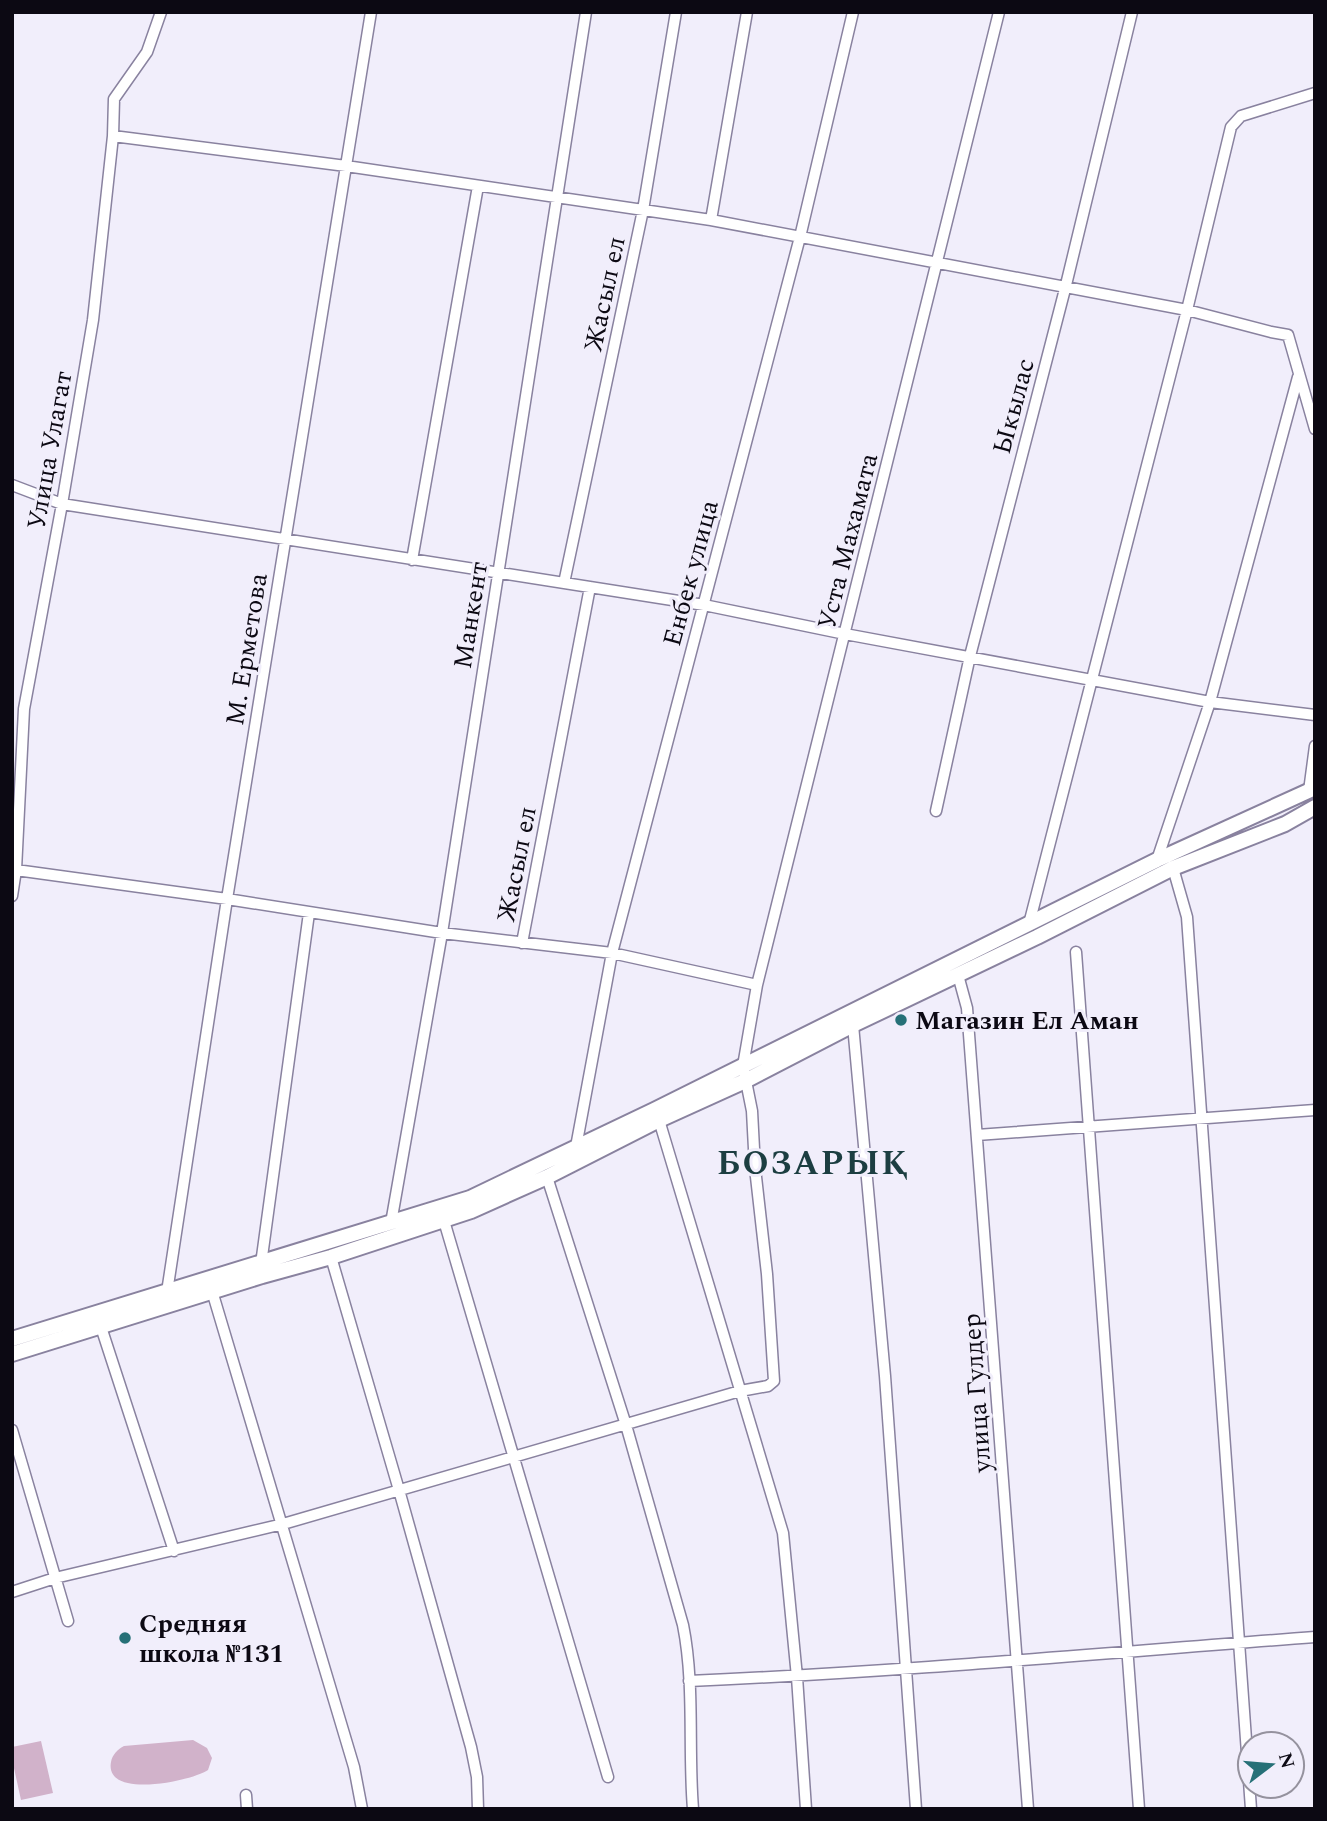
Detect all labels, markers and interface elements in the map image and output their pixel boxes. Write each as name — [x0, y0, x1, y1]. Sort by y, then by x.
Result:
street label: Жасыл ел — [573, 233, 637, 356]
street label: Ыкылас — [982, 354, 1046, 459]
street label: Улица Улагат — [16, 368, 84, 532]
street label: Уста Махамата — [807, 449, 889, 634]
street label: Енбек улица — [652, 495, 730, 651]
street label: Манкент — [443, 559, 499, 672]
street label: М. Ерметова — [215, 570, 279, 728]
street label: Жасыл ел — [486, 803, 548, 925]
place label: Магазин Ел Аман — [915, 1001, 1139, 1041]
marker: Магазин Ел Аман — [893, 1012, 909, 1028]
district label: БОЗАРЫҚ — [717, 1139, 909, 1189]
street label: улица Гулдер — [951, 1312, 1003, 1475]
place label: Средняя школа №131 — [139, 1604, 284, 1674]
marker: Средняя школа №131 — [117, 1630, 133, 1646]
north arrow — [1236, 1730, 1306, 1800]
text: N — [1270, 1749, 1302, 1772]

